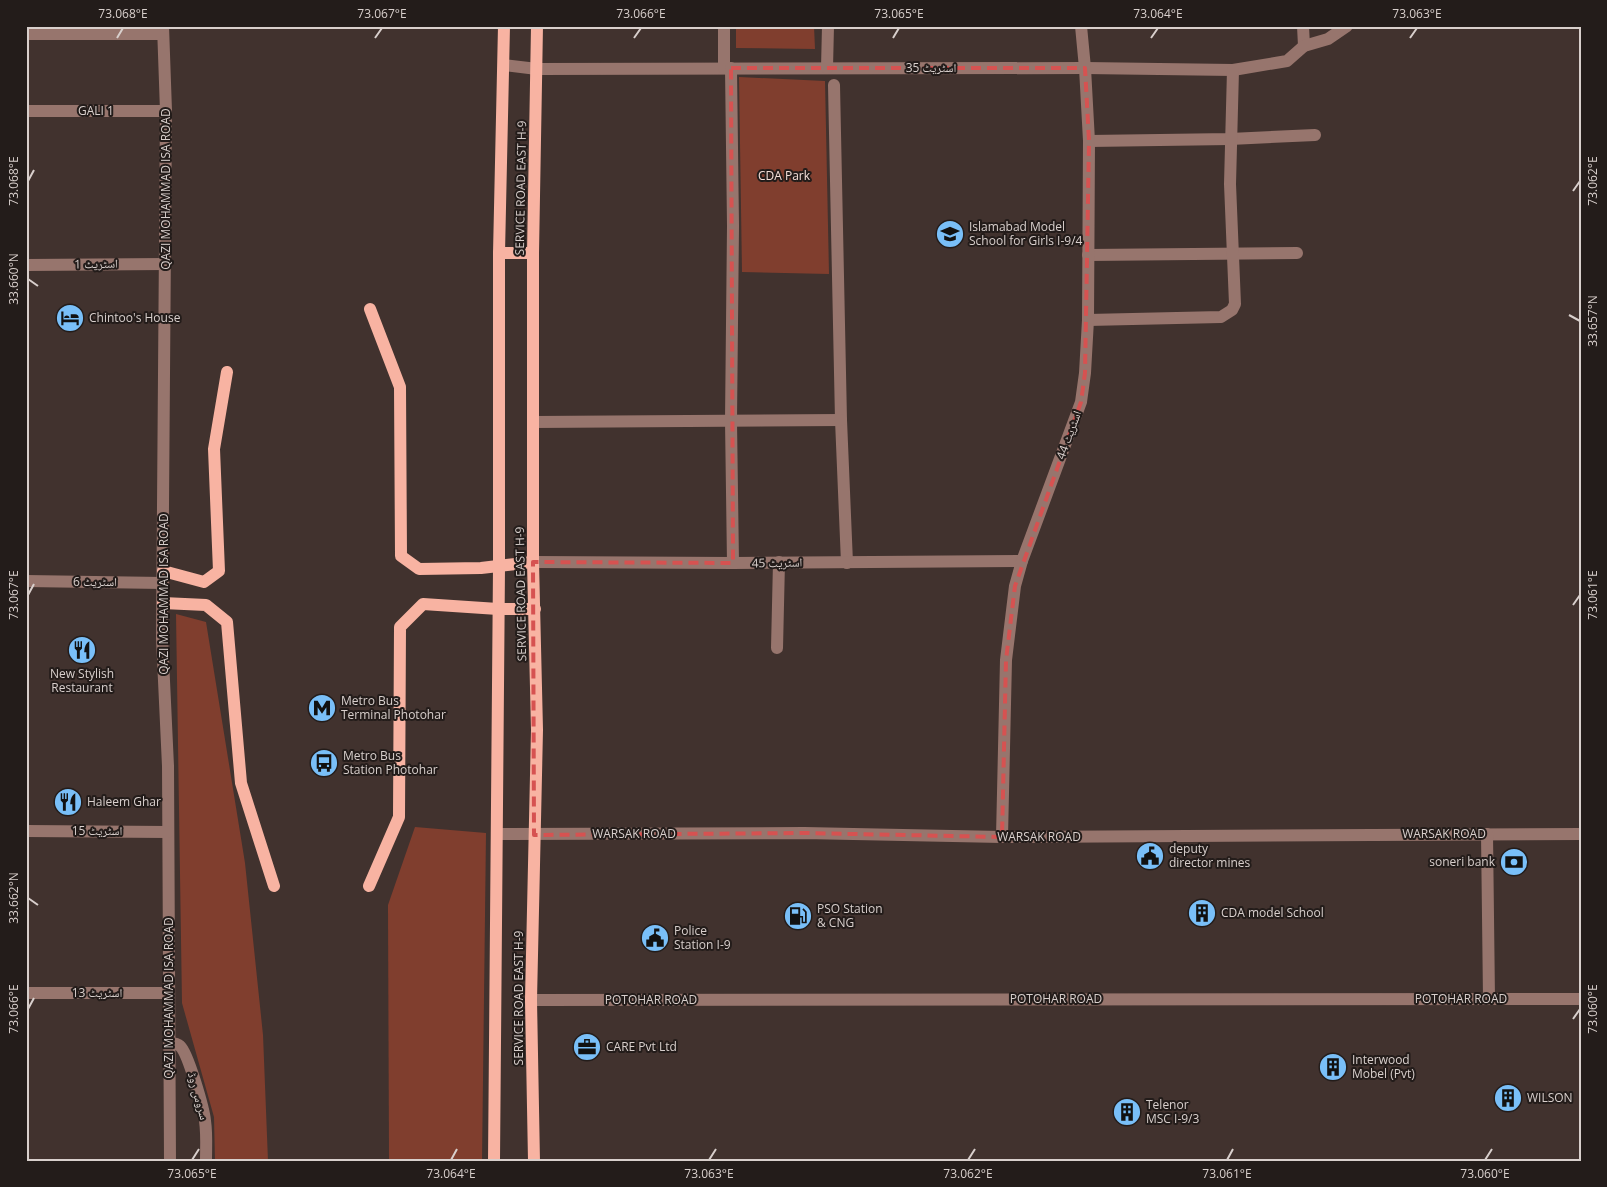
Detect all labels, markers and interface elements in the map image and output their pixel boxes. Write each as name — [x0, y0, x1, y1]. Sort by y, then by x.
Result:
text: 73.068°E — [98, 5, 148, 22]
text: 73.067°E — [357, 5, 407, 22]
text: 73.066°E — [616, 5, 666, 22]
text: 73.065°E — [874, 5, 924, 22]
text: 73.064°E — [1133, 5, 1183, 22]
text: 73.063°E — [1392, 5, 1442, 22]
street label: اسٹریٹ 35 — [906, 59, 956, 76]
street label: GALI 1 — [78, 102, 114, 119]
street label: QAZI MOHAMMAD ISA ROAD — [157, 108, 174, 270]
street label: SERVICE ROAD EAST H-9 — [511, 120, 530, 256]
text: 73.068°E — [5, 156, 22, 206]
text: 73.062°E — [1584, 156, 1601, 206]
park label: CDA Park — [758, 167, 811, 184]
place label: Islamabad Model School for Girls I-9/4 — [969, 218, 1083, 249]
school or university icon: Islamabad Model School for Girls I-9/4 — [935, 219, 965, 249]
text: 33.660°N — [5, 253, 22, 305]
street label: اسٹریٹ 1 — [74, 255, 118, 272]
text: 33.657°N — [1584, 295, 1601, 347]
hotel icon: Chintoo's House — [55, 303, 85, 333]
place label: Chintoo's House — [89, 309, 181, 326]
street label: اسٹریٹ 44 — [1052, 408, 1085, 462]
street label: QAZI MOHAMMAD ISA ROAD — [155, 513, 172, 675]
street label: SERVICE ROAD EAST H-9 — [511, 526, 530, 662]
street label: اسٹریٹ 45 — [751, 554, 803, 571]
text: 73.067°E — [5, 570, 22, 620]
text: 73.061°E — [1584, 570, 1601, 620]
street label: اسٹریٹ 6 — [73, 573, 117, 590]
restaurant icon: New Stylish Restaurant — [67, 635, 97, 665]
place label: New Stylish Restaurant — [50, 665, 114, 696]
place label: Metro Bus Terminal Photohar — [341, 692, 446, 723]
metro station icon: Metro Bus Terminal Photohar — [307, 693, 337, 723]
place label: Metro Bus Station Photohar — [343, 747, 438, 778]
bus stop icon: Metro Bus Station Photohar — [309, 748, 339, 778]
restaurant icon: Haleem Ghar — [53, 787, 83, 817]
place label: Haleem Ghar — [87, 793, 161, 810]
street label: اسٹریٹ 15 — [72, 822, 122, 839]
street label: WARSAK ROAD — [592, 825, 676, 842]
street label: WARSAK ROAD — [1402, 825, 1486, 842]
street label: WARSAK ROAD — [997, 828, 1081, 845]
place label: deputy director mines — [1169, 840, 1251, 871]
public building icon: deputy director mines — [1135, 841, 1165, 871]
bank icon: soneri bank — [1499, 847, 1529, 877]
place label: soneri bank — [1429, 853, 1496, 870]
text: 33.662°N — [5, 872, 22, 924]
building icon: CDA model School — [1187, 898, 1217, 928]
place label: PSO Station & CNG — [817, 900, 883, 931]
fuel station icon: PSO Station & CNG — [783, 901, 813, 931]
place label: CDA model School — [1221, 904, 1324, 921]
street label: QAZI MOHAMMAD ISA ROAD — [160, 917, 177, 1079]
place label: Police Station I-9 — [674, 922, 731, 953]
public building icon: Police Station I-9 — [640, 923, 670, 953]
street label: SERVICE ROAD EAST H-9 — [510, 930, 527, 1065]
text: 73.066°E — [5, 984, 22, 1034]
street label: اسٹریٹ 13 — [72, 984, 122, 1001]
text: 73.060°E — [1584, 984, 1601, 1034]
street label: POTOHAR ROAD — [1010, 990, 1102, 1007]
street label: POTOHAR ROAD — [1415, 990, 1507, 1007]
street label: POTOHAR ROAD — [605, 991, 697, 1008]
office icon: CARE Pvt Ltd — [572, 1032, 602, 1062]
place label: CARE Pvt Ltd — [606, 1038, 677, 1055]
place label: Interwood Mobel (Pvt) — [1352, 1051, 1415, 1082]
building icon: Interwood Mobel (Pvt) — [1318, 1052, 1348, 1082]
street label: سروس روڈ — [184, 1070, 213, 1122]
building icon: WILSON — [1493, 1083, 1523, 1113]
place label: WILSON — [1527, 1089, 1573, 1106]
place label: Telenor MSC I-9/3 — [1146, 1096, 1200, 1127]
building icon: Telenor MSC I-9/3 — [1112, 1097, 1142, 1127]
text: 73.065°E — [167, 1165, 217, 1182]
text: 73.064°E — [426, 1165, 476, 1182]
text: 73.063°E — [684, 1165, 734, 1182]
text: 73.062°E — [943, 1165, 993, 1182]
text: 73.061°E — [1202, 1165, 1252, 1182]
text: 73.060°E — [1460, 1165, 1510, 1182]

